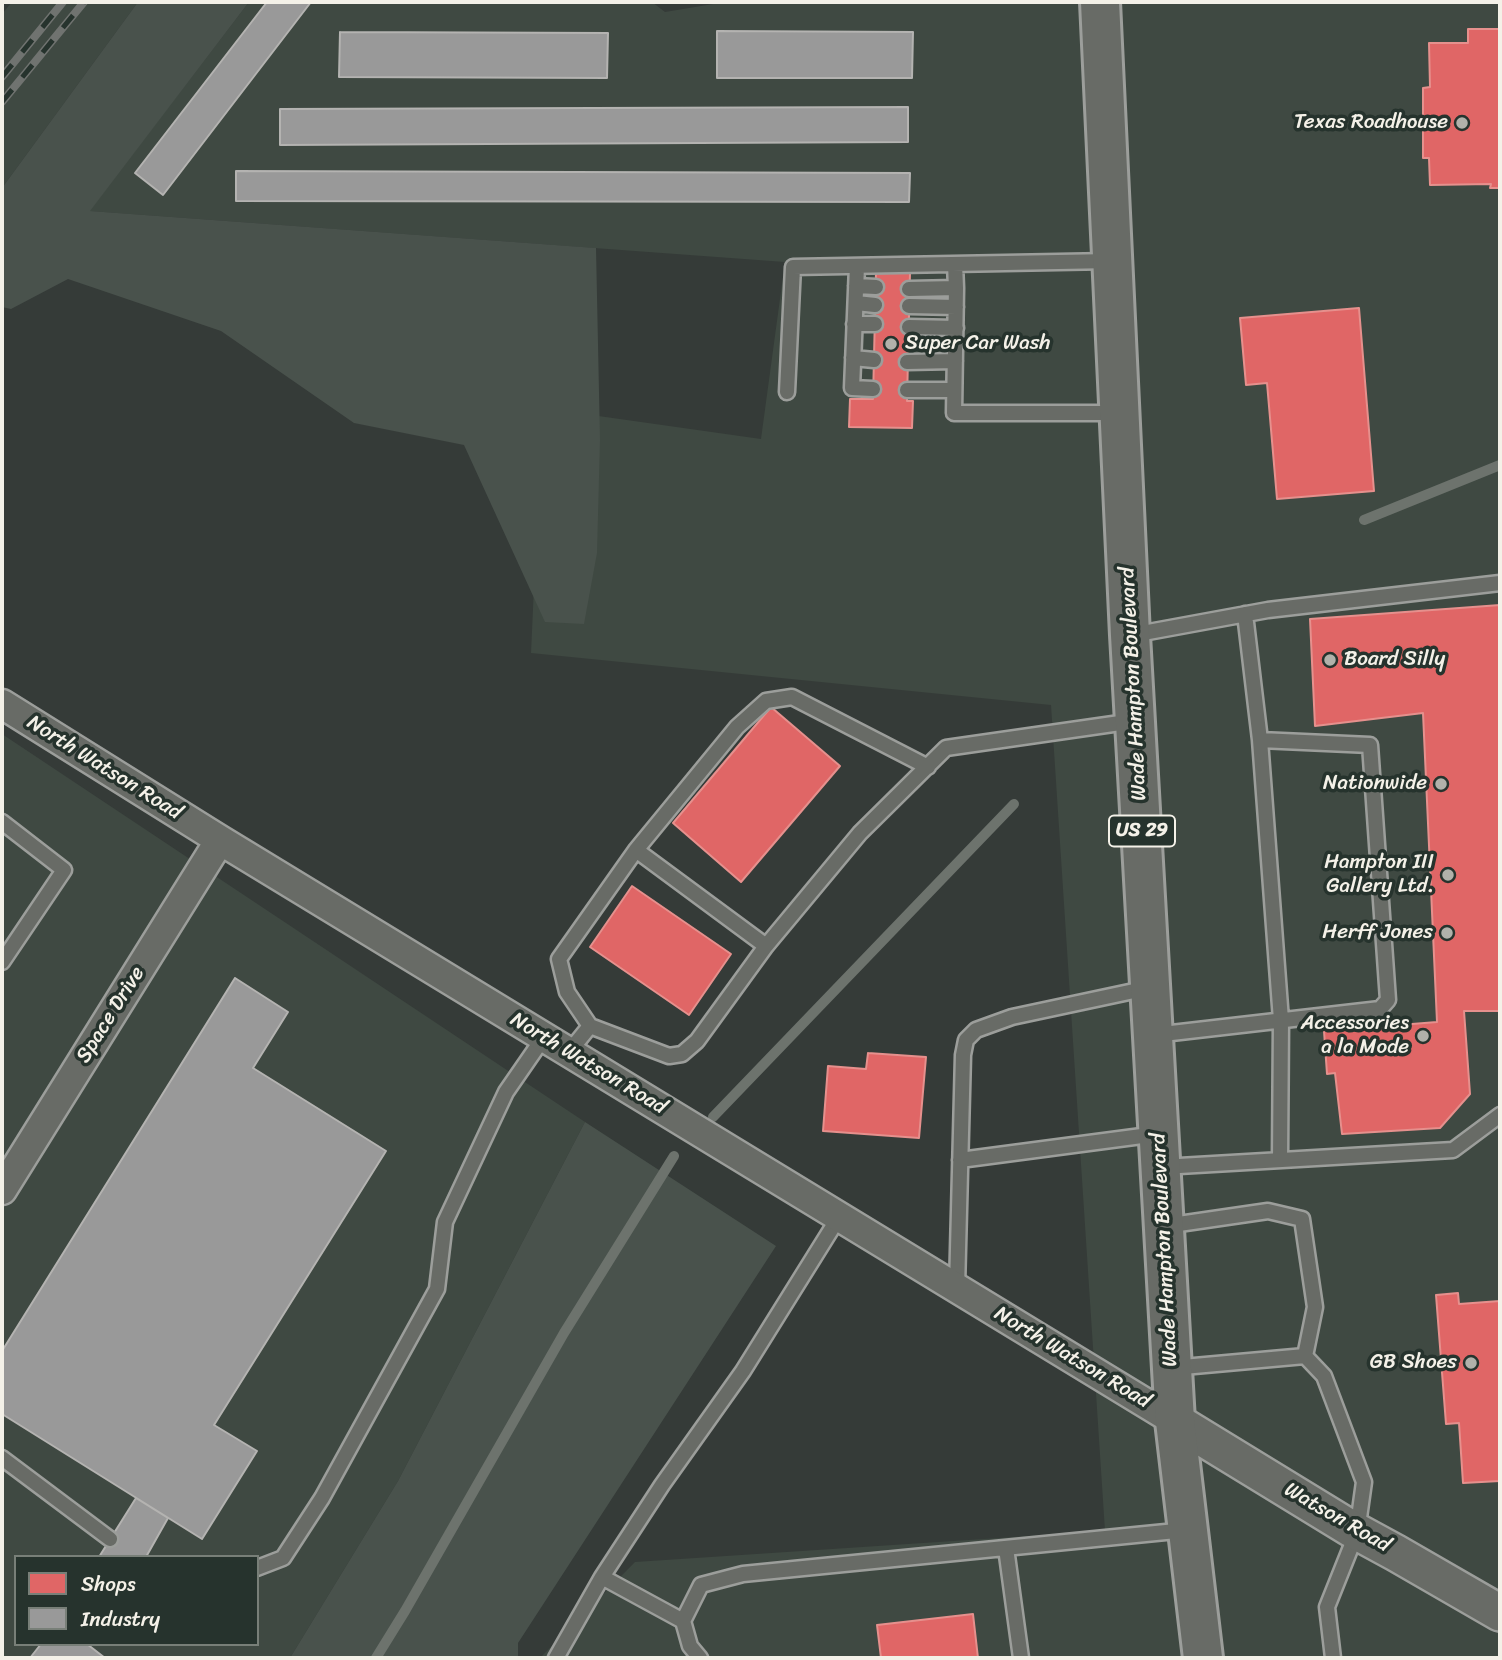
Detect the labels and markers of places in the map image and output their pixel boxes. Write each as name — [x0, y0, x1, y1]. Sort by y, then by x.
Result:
place label: Texas Roadhouse — [1294, 110, 1448, 136]
marker: Texas Roadhouse — [1454, 115, 1470, 131]
place label: Super Car Wash — [905, 331, 1051, 357]
marker: Super Car Wash — [883, 336, 899, 352]
place label: Board Silly — [1344, 647, 1445, 673]
marker: Board Silly — [1322, 652, 1338, 668]
place label: Nationwide — [1323, 771, 1427, 797]
marker: Nationwide — [1433, 776, 1449, 792]
place label: Hampton III Gallery Ltd. — [1324, 850, 1434, 900]
marker: Hampton III Gallery Ltd. — [1440, 867, 1456, 883]
place label: Herff Jones — [1322, 920, 1433, 946]
marker: Herff Jones — [1439, 925, 1455, 941]
place label: Accessories a la Mode — [1301, 1011, 1409, 1061]
marker: Accessories a la Mode — [1415, 1028, 1431, 1044]
place label: GB Shoes — [1370, 1350, 1457, 1376]
marker: GB Shoes — [1463, 1355, 1479, 1371]

